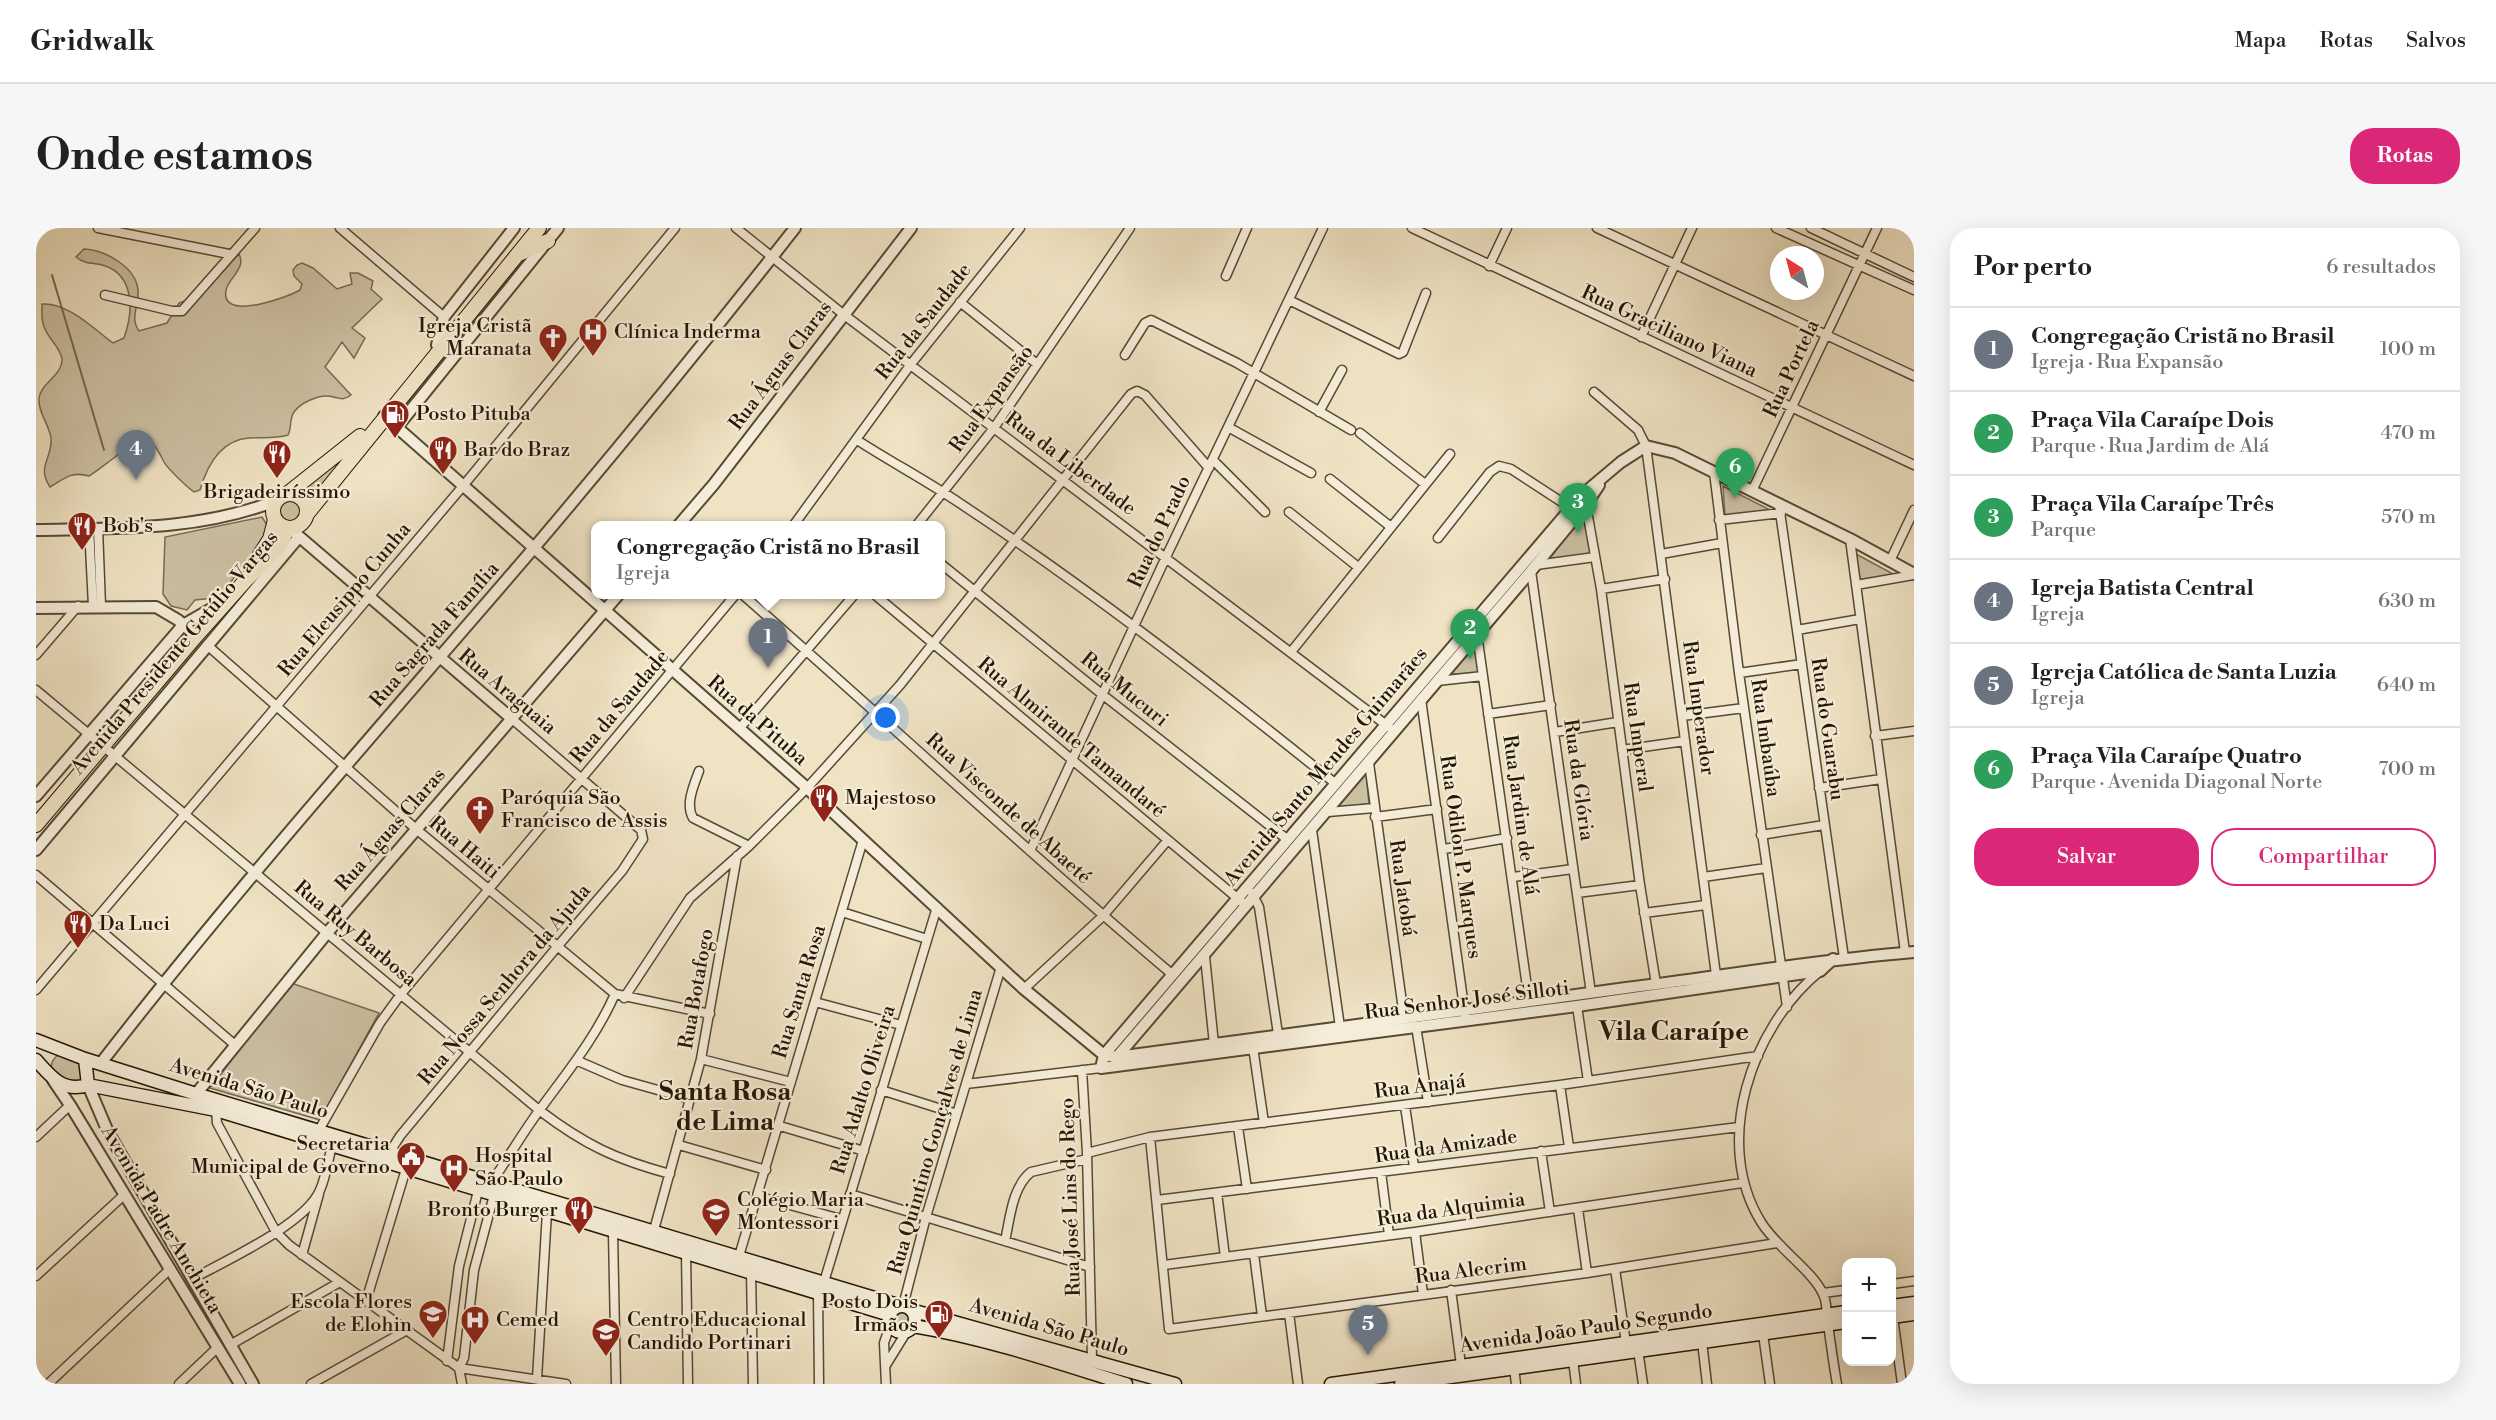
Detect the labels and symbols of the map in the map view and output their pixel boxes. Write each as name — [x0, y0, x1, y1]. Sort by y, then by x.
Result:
north arrow — [1770, 246, 1824, 300]
street label: Rua da Saudade — [871, 259, 977, 385]
street label: Rua Graciliano Viana — [1577, 280, 1762, 384]
street label: Rua Águas Claras — [723, 296, 838, 436]
place label: Igreja Cristã Maranata — [418, 314, 533, 362]
street label: Rua Portela — [1758, 315, 1826, 422]
hospital icon: Clínica Inderma — [577, 316, 609, 358]
place label: Clínica Inderma — [614, 320, 762, 345]
church icon: Igreja Cristã Maranata — [537, 322, 569, 364]
street label: Rua Expansão — [945, 340, 1039, 458]
fuel station icon: Posto Pituba — [379, 398, 411, 440]
place label: Posto Pituba — [416, 402, 532, 427]
street label: Rua da Liberdade — [999, 407, 1141, 521]
pin: 4 — [116, 430, 156, 480]
restaurant icon: Bar do Braz — [427, 434, 459, 476]
restaurant icon: Brigadeiríssimo — [261, 438, 293, 480]
place label: Bar do Braz — [463, 438, 570, 463]
pin: 6 — [1716, 448, 1754, 498]
street label: Rua do Prado — [1123, 472, 1197, 592]
place label: Brigadeiríssimo — [203, 480, 350, 505]
pin: 3 — [1558, 484, 1598, 533]
restaurant icon: Bob's — [66, 510, 98, 552]
place label: Bob's — [102, 514, 153, 539]
street label: Rua Eleusippo Cunha — [273, 517, 417, 682]
street label: Avenida Presidente Getúlio Vargas — [65, 526, 284, 781]
street label: Rua Sagrada Família — [365, 556, 506, 713]
pin: 2 — [1450, 610, 1490, 659]
pin: 1 — [748, 618, 788, 668]
street label: Rua Imperador — [1676, 639, 1720, 777]
street label: Avenida Santo Mendes Guimarães — [1218, 642, 1433, 892]
street label: Rua Araguaia — [453, 644, 562, 741]
street label: Rua da Saudade — [565, 645, 675, 769]
street label: Rua Mucuri — [1075, 647, 1173, 733]
street label: Rua Almirante Tamandaré — [972, 652, 1170, 824]
street label: Rua do Guarabu — [1805, 656, 1849, 803]
street label: Rua da Pituba — [702, 671, 813, 772]
street label: Rua Imbaúba — [1744, 677, 1786, 800]
street label: Rua Imperal — [1617, 680, 1657, 794]
your location — [871, 703, 900, 732]
street label: Rua da Glória — [1557, 717, 1599, 843]
street label: Rua Visconde de Abaeté — [920, 728, 1096, 890]
street label: Rua Jardim de Alá — [1496, 733, 1544, 898]
street label: Rua Odilon P. Marques — [1433, 754, 1487, 960]
street label: Rua Águas Claras — [330, 762, 452, 897]
restaurant icon: Majestoso — [808, 782, 840, 824]
place label: Paróquia São Francisco de Assis — [501, 786, 668, 834]
place label: Majestoso — [845, 786, 936, 811]
church icon: Paróquia São Francisco de Assis — [464, 794, 496, 836]
street label: Rua Haiti — [423, 811, 505, 885]
street label: Rua Jatobá — [1383, 838, 1421, 939]
street label: Rua Ruy Barbosa — [288, 875, 422, 993]
street label: Rua Nossa Senhora da Ajuda — [413, 878, 597, 1091]
restaurant icon: Da Luci — [62, 908, 94, 950]
place label: Da Luci — [99, 912, 171, 937]
street label: Rua Santa Rosa — [768, 921, 832, 1062]
street label: Rua Botafogo — [674, 927, 720, 1051]
street label: Rua Senhor José Silloti — [1363, 976, 1571, 1026]
street label: Rua Quintino Gonçalves de Lima — [883, 986, 989, 1278]
street label: Rua Adalto Oliveira — [826, 1002, 902, 1178]
district label: Vila Caraípe — [1598, 1016, 1749, 1048]
street label: Avenida São Paulo — [166, 1053, 332, 1125]
street label: Rua Anajá — [1373, 1069, 1468, 1105]
district label: Santa Rosa de Lima — [659, 1076, 792, 1138]
street label: Rua José Lins do Rego — [1055, 1097, 1087, 1297]
street label: Avenida Padre Anchieta — [94, 1120, 228, 1319]
street label: Rua da Amizade — [1373, 1125, 1519, 1169]
place label: Secretaria Municipal de Governo — [191, 1132, 391, 1180]
public building icon: Secretaria Municipal de Governo — [395, 1140, 427, 1182]
place label: Hospital São Paulo — [475, 1144, 563, 1192]
hospital icon: Hospital São Paulo — [438, 1152, 470, 1194]
street label: Rua da Alquimia — [1375, 1187, 1528, 1233]
place label: Colégio Maria Montessori — [737, 1188, 865, 1236]
restaurant icon: Bronto Burger — [563, 1194, 595, 1236]
school or university icon: Colégio Maria Montessori — [700, 1196, 732, 1238]
place label: Bronto Burger — [426, 1198, 558, 1223]
street label: Rua Alecrim — [1414, 1252, 1529, 1290]
place label: Escola Flores de Elohin — [290, 1290, 412, 1338]
place label: Posto Dois Irmãos — [821, 1290, 918, 1338]
street label: Avenida São Paulo — [965, 1293, 1132, 1363]
school or university icon: Escola Flores de Elohin — [417, 1298, 449, 1340]
fuel station icon: Posto Dois Irmãos — [923, 1298, 955, 1340]
street label: Avenida João Paulo Segundo — [1457, 1299, 1714, 1359]
hospital icon: Cemed — [459, 1304, 491, 1346]
pin: 5 — [1348, 1306, 1388, 1355]
place label: Cemed — [496, 1308, 559, 1333]
place label: Centro Educacional Candido Portinari — [627, 1308, 806, 1356]
school or university icon: Centro Educacional Candido Portinari — [590, 1316, 622, 1358]

